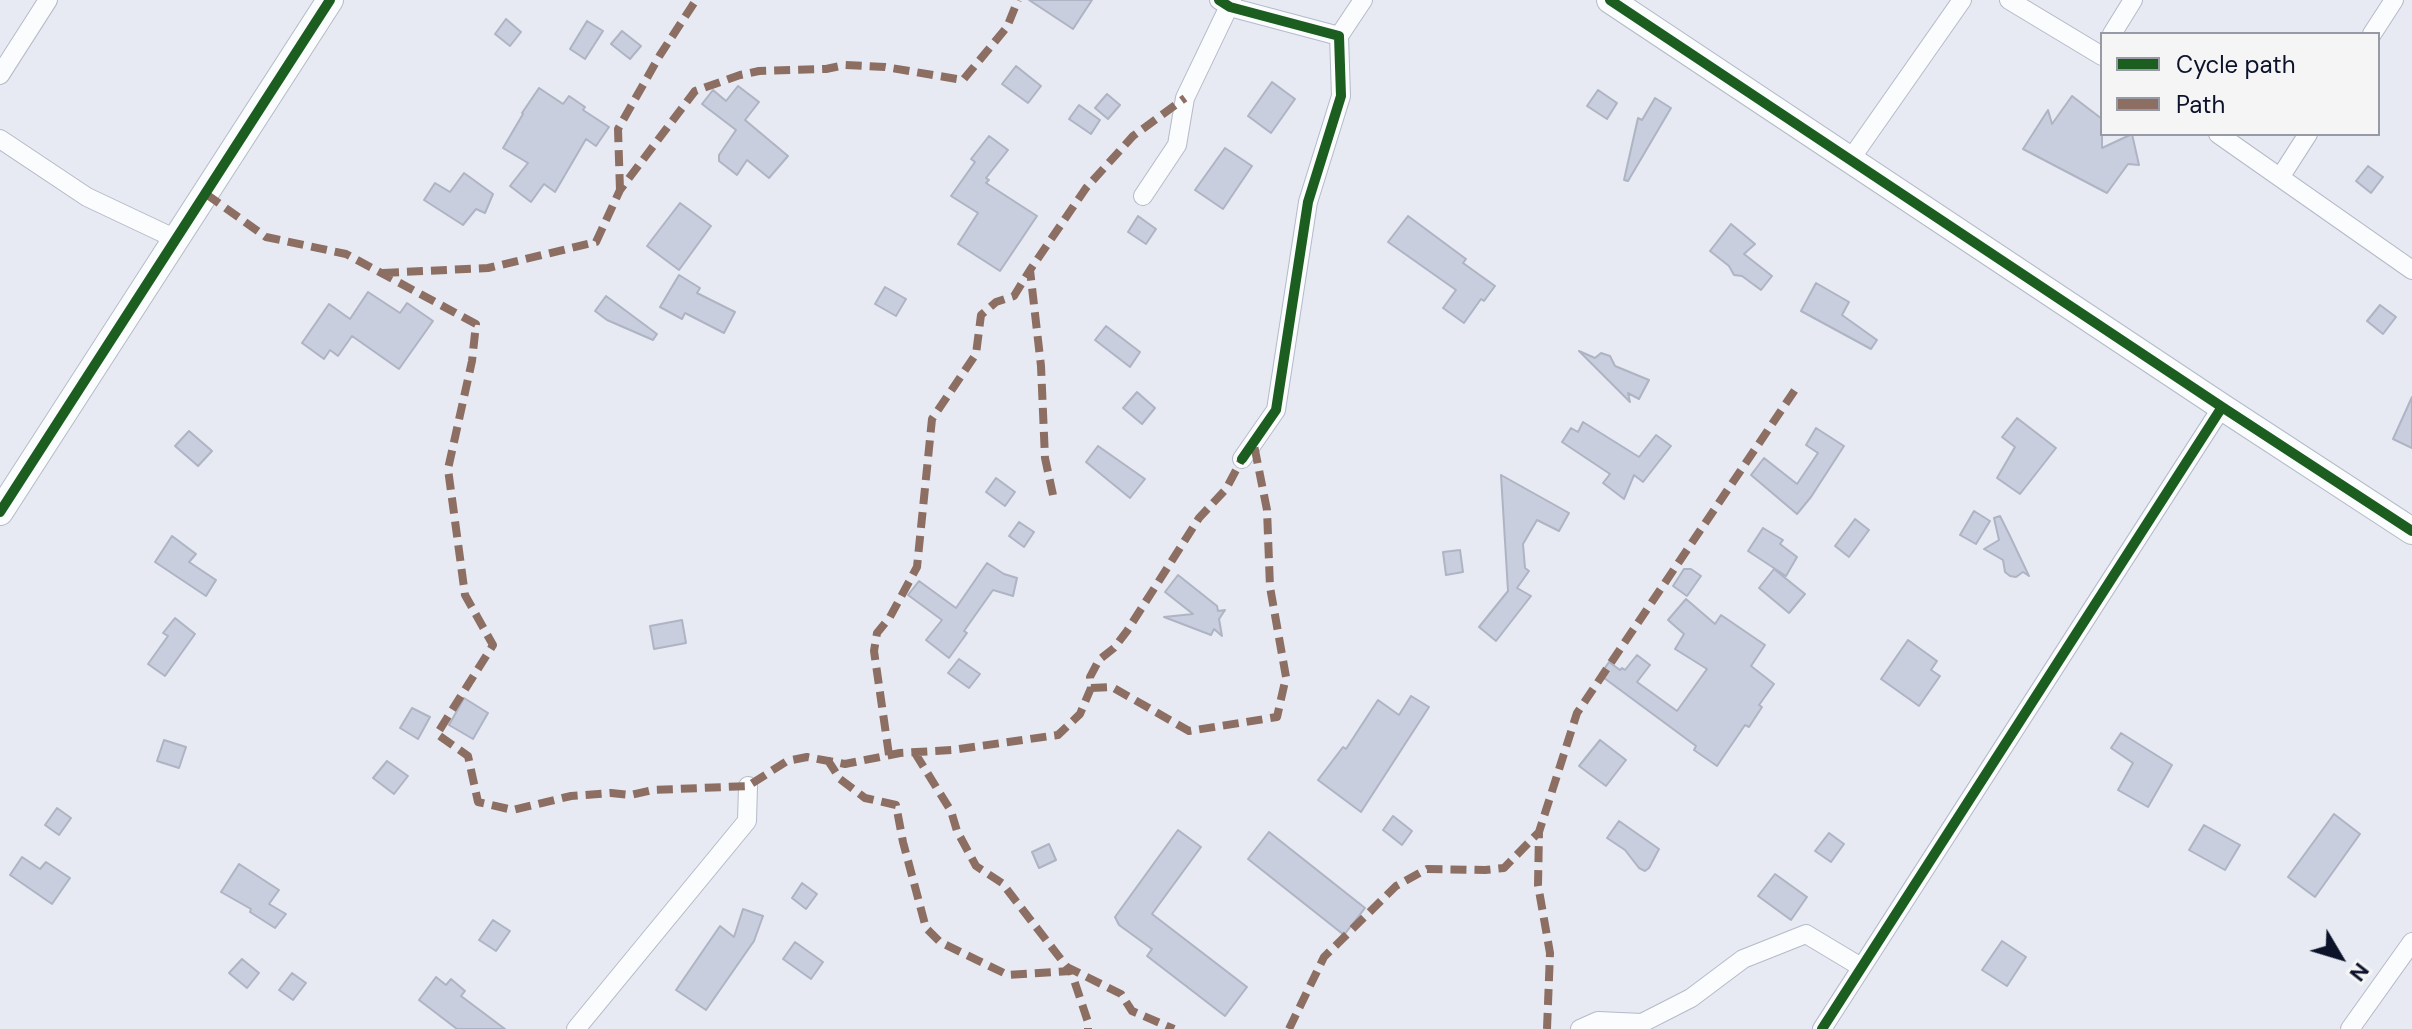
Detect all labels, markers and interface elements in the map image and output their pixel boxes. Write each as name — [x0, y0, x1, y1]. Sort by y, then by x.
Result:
legend — [2100, 32, 2380, 136]
text: Cycle path — [2176, 49, 2295, 80]
text: Path — [2176, 89, 2225, 120]
north arrow — [2300, 917, 2380, 997]
text: N — [2343, 957, 2376, 987]

